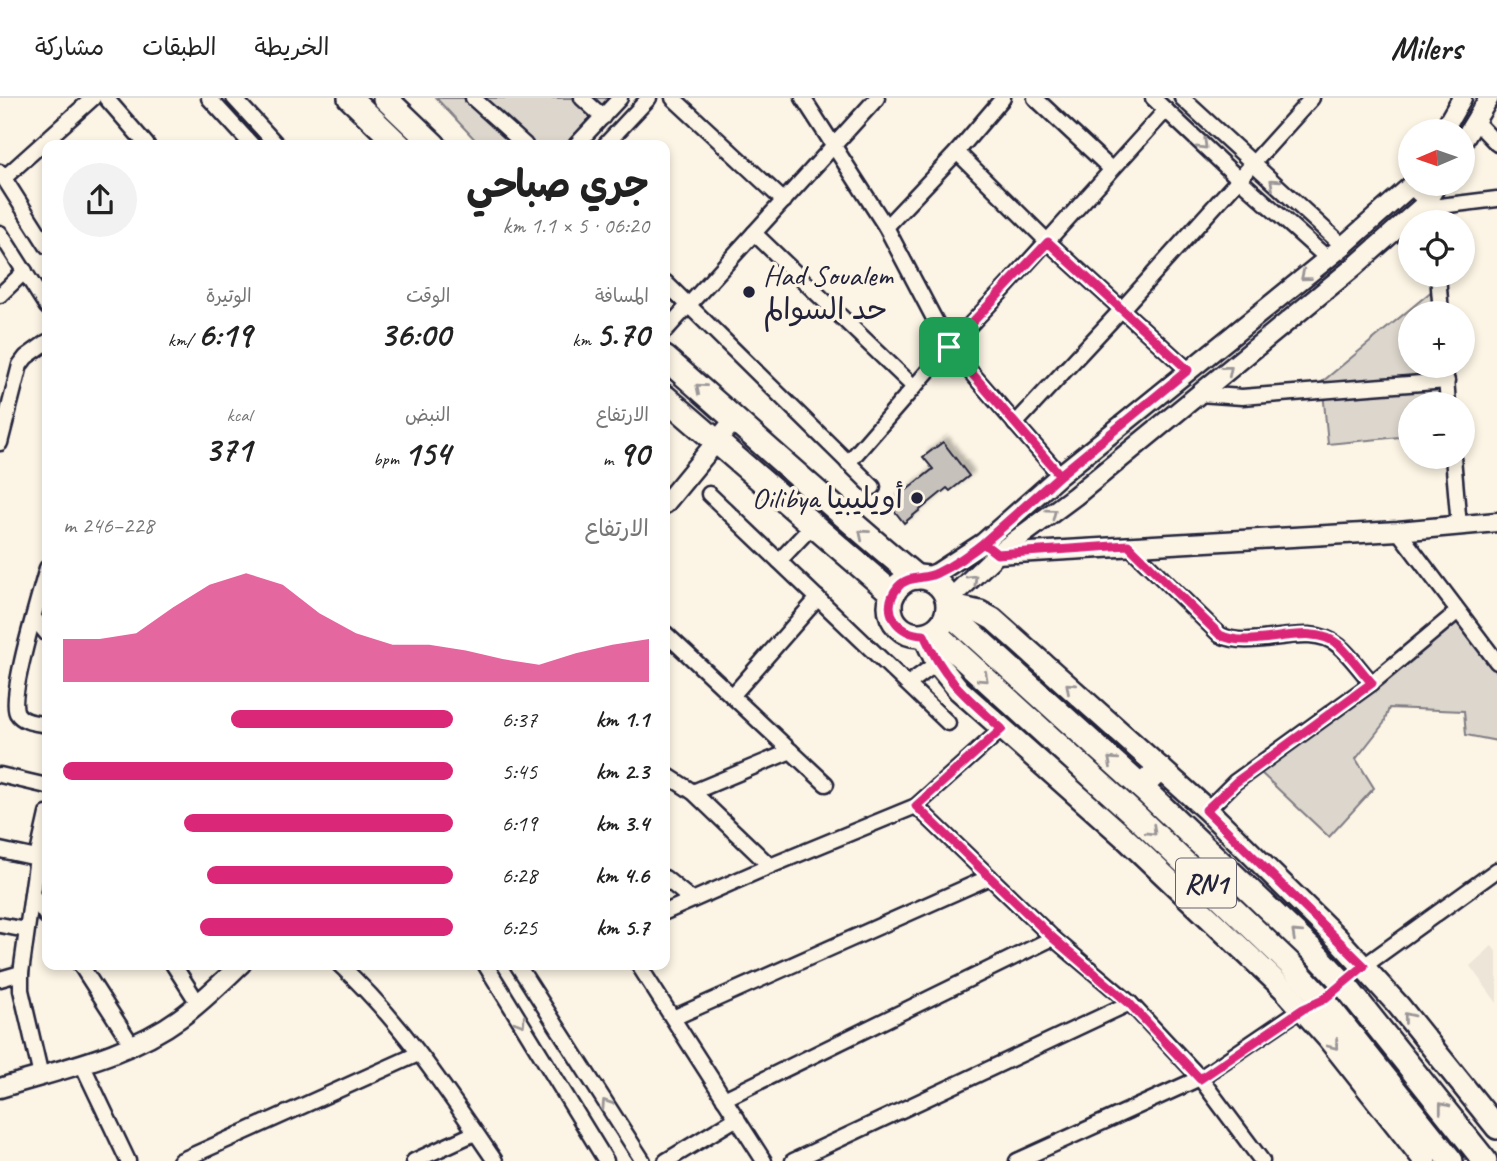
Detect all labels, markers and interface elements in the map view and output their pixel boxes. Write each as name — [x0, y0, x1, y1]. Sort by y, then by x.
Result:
text: Milers — [1391, 27, 1462, 69]
text: مشاركة — [35, 32, 104, 62]
text: الطبقات — [142, 32, 217, 62]
text: الخريطة — [255, 32, 329, 62]
north arrow — [1398, 119, 1475, 196]
map controls — [1398, 119, 1475, 469]
one-way arrow — [1195, 136, 1208, 149]
text: جري صباحي — [466, 161, 649, 208]
button: share — [63, 163, 137, 237]
one-way arrow — [1269, 179, 1282, 191]
button: locate — [1398, 210, 1475, 287]
text: 06:20 · 5 × 1.1 km — [503, 211, 649, 240]
place label: Had Soualem حد السوالم — [763, 256, 894, 332]
one-way arrow — [1301, 267, 1313, 280]
text: الوتيرة — [206, 284, 252, 308]
text: الوقت — [406, 284, 450, 308]
text: المسافة — [595, 284, 649, 308]
marker: Had Soualem حد السوالم — [741, 284, 757, 300]
button: + — [1398, 301, 1475, 378]
text: 6:19 — [197, 312, 252, 357]
text: 36:00 — [380, 312, 450, 357]
text: 5.70 — [596, 312, 649, 357]
pin — [919, 317, 979, 377]
text: /km — [168, 328, 197, 352]
text: km — [572, 328, 596, 352]
icon: arrive — [930, 328, 968, 366]
one-way arrow — [1220, 366, 1233, 378]
one-way arrow — [695, 384, 708, 396]
button: − — [1398, 392, 1475, 469]
text: kcal — [227, 403, 252, 427]
text: النبض — [405, 403, 450, 427]
text: الارتفاع — [596, 403, 649, 427]
text: 371 — [205, 427, 252, 472]
text: 154 — [404, 431, 450, 476]
text: 90 — [618, 431, 649, 476]
text: bpm — [373, 447, 404, 471]
text: m — [603, 447, 618, 471]
place label: Oilibya أويليبيا — [752, 479, 903, 517]
marker: Oilibya أويليبيا — [909, 490, 925, 506]
one-way arrow — [1044, 509, 1056, 522]
text: 228–246 m — [63, 511, 154, 540]
text: الارتفاع — [585, 514, 649, 543]
one-way arrow — [859, 530, 872, 542]
one-way arrow — [965, 574, 978, 587]
one-way arrow — [976, 669, 989, 682]
one-way arrow — [1065, 683, 1078, 696]
text: 6:37 — [501, 705, 537, 734]
text: 1.1 km — [595, 705, 649, 734]
text: 5:45 — [501, 757, 537, 786]
text: 2.3 km — [595, 757, 649, 786]
one-way arrow — [1107, 757, 1120, 769]
text: 6:19 — [501, 809, 537, 838]
text: 3.4 km — [595, 809, 649, 838]
one-way arrow — [1144, 823, 1157, 836]
road number: RN1 — [1176, 858, 1236, 908]
text: 6:28 — [501, 861, 537, 890]
text: 4.6 km — [595, 861, 649, 890]
text: 6:25 — [501, 913, 537, 942]
text: 5.7 km — [596, 913, 649, 942]
one-way arrow — [1291, 930, 1304, 942]
one-way arrow — [1404, 1013, 1416, 1026]
one-way arrow — [512, 1015, 525, 1028]
one-way arrow — [1325, 1038, 1338, 1050]
one-way arrow — [602, 1098, 615, 1111]
one-way arrow — [1438, 1103, 1451, 1115]

